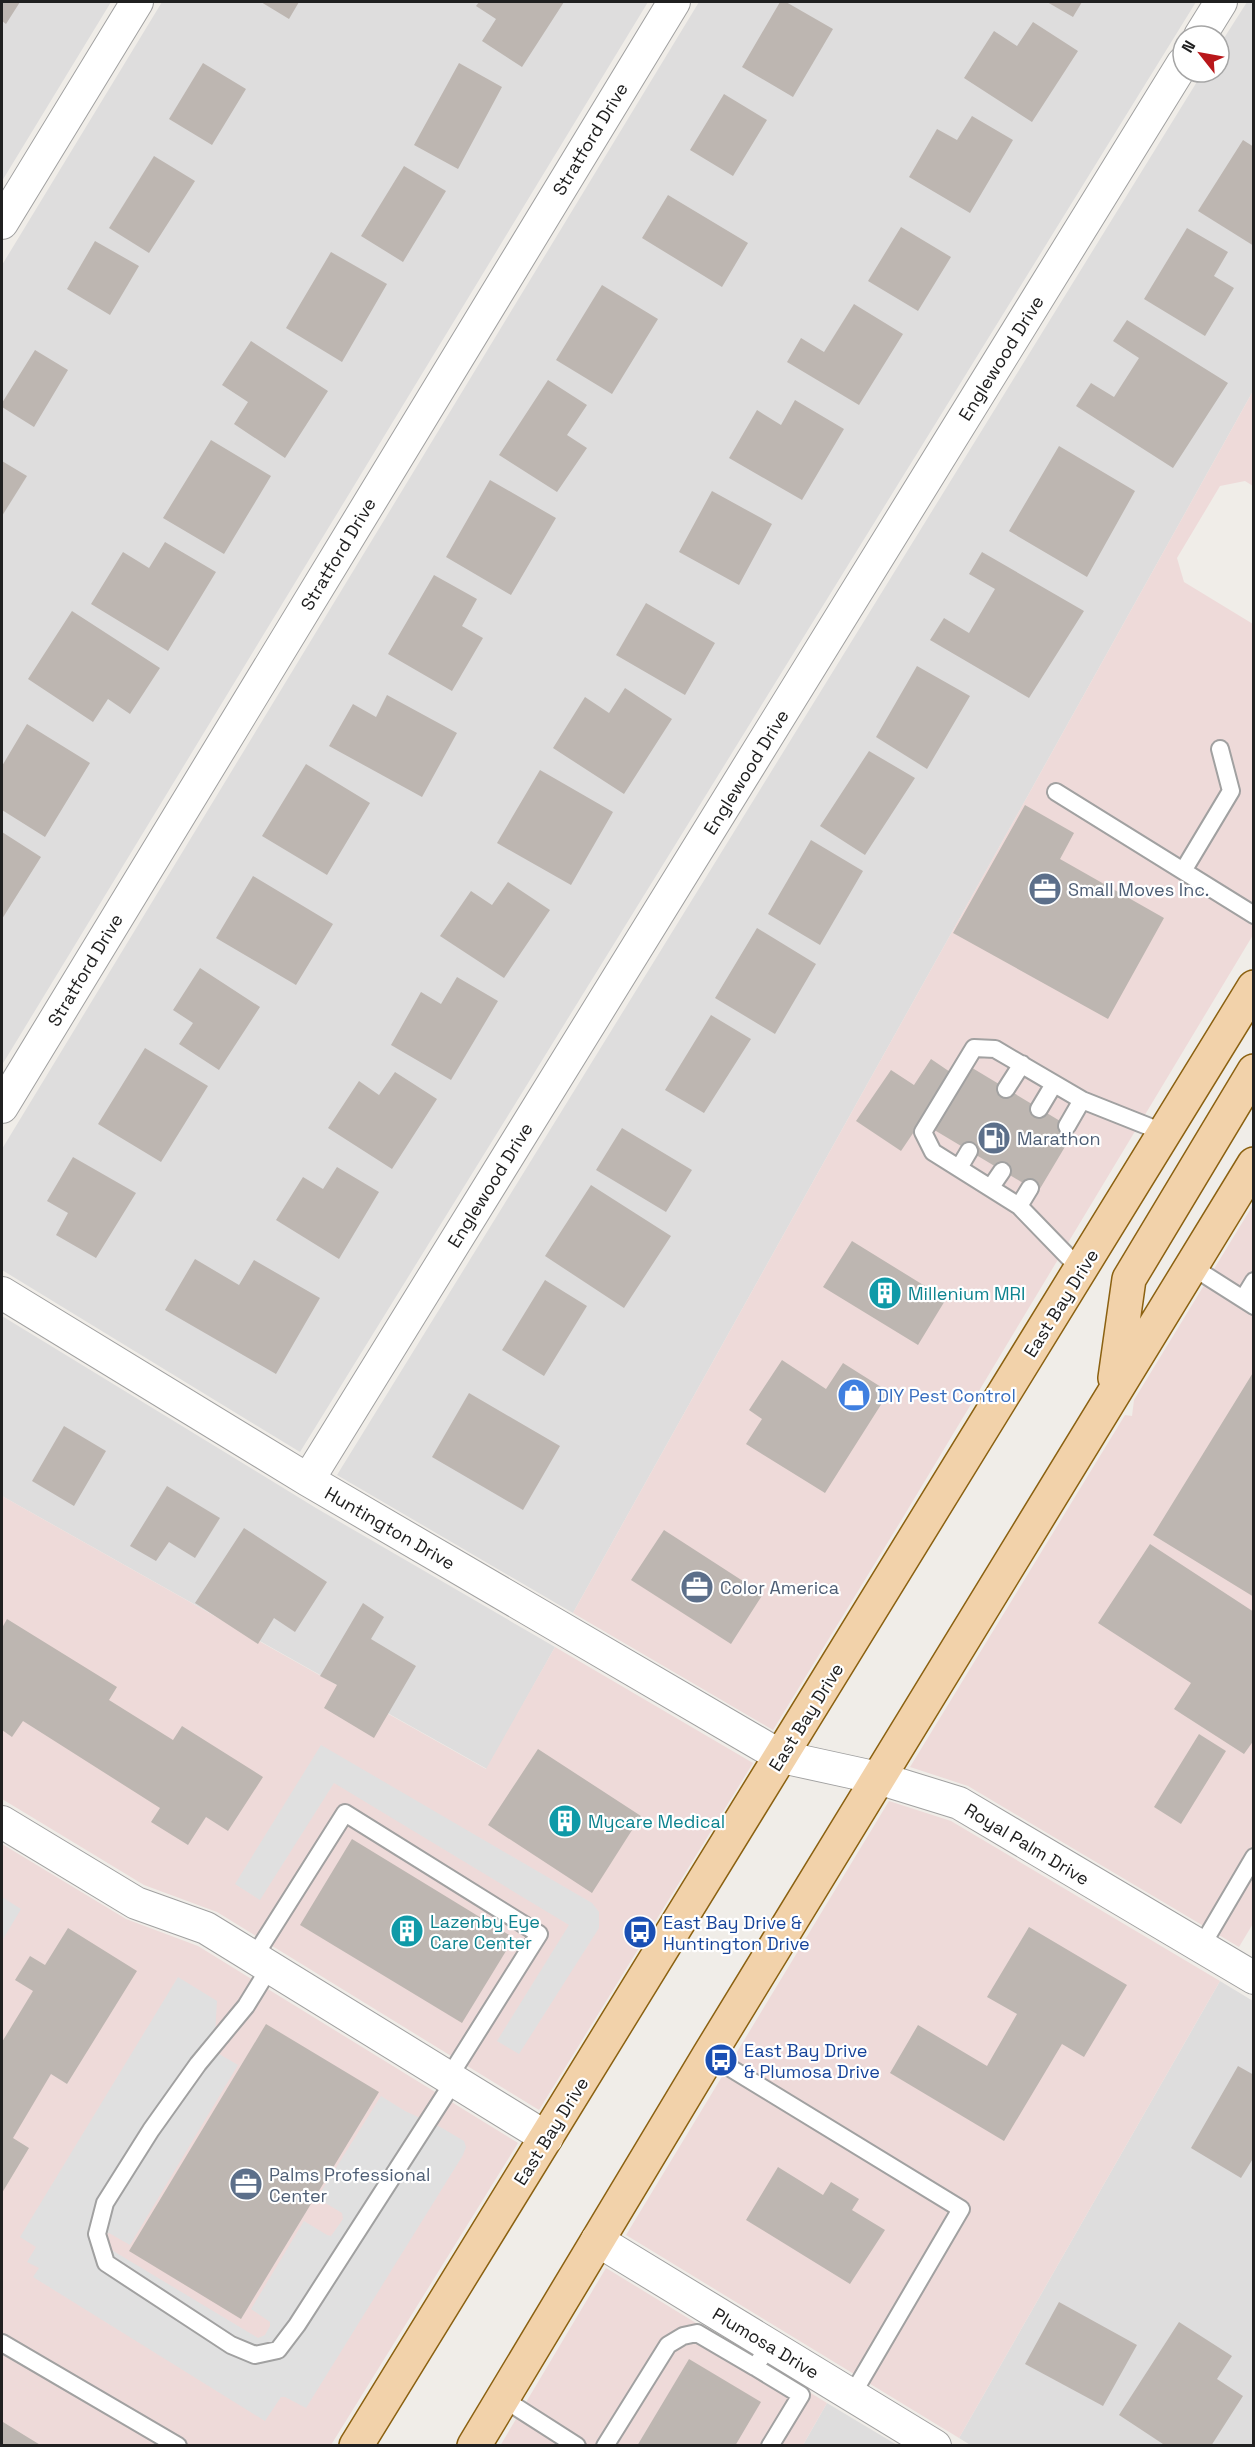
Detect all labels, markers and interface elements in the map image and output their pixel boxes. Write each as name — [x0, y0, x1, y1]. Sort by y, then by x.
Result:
north arrow — [1171, 24, 1231, 84]
text: N — [1177, 37, 1200, 57]
street label: Stratford Drive — [547, 78, 633, 200]
street label: Englewood Drive — [953, 291, 1049, 425]
street label: Stratford Drive — [295, 493, 381, 615]
street label: Englewood Drive — [698, 705, 794, 839]
office icon: Small Moves Inc. — [1027, 871, 1063, 907]
place label: Small Moves Inc. — [1068, 878, 1209, 901]
street label: Stratford Drive — [42, 909, 128, 1031]
street label: Englewood Drive — [442, 1118, 538, 1252]
fuel station icon: Marathon — [976, 1120, 1012, 1156]
place label: Marathon — [1017, 1127, 1101, 1150]
street label: East Bay Drive — [1019, 1245, 1103, 1361]
building icon: Millenium MRI — [867, 1275, 903, 1311]
place label: Millenium MRI — [908, 1282, 1025, 1305]
shop icon: DIY Pest Control — [836, 1377, 872, 1413]
place label: DIY Pest Control — [877, 1384, 1016, 1407]
street label: Huntington Drive — [321, 1481, 459, 1575]
office icon: Color America — [679, 1569, 715, 1605]
place label: Color America — [720, 1576, 839, 1599]
street label: East Bay Drive — [764, 1659, 848, 1775]
street label: Royal Palm Drive — [960, 1798, 1094, 1890]
building icon: Mycare Medical — [547, 1803, 583, 1839]
place label: Mycare Medical — [588, 1810, 725, 1833]
place label: Lazenby Eye Care Center — [430, 1910, 540, 1954]
place label: East Bay Drive & Huntington Drive — [663, 1911, 810, 1955]
building icon: Lazenby Eye Care Center — [389, 1913, 425, 1949]
bus stop icon: East Bay Drive & Huntington Drive — [622, 1914, 658, 1950]
place label: East Bay Drive & Plumosa Drive — [744, 2039, 880, 2083]
bus stop icon: East Bay Drive & Plumosa Drive — [703, 2042, 739, 2078]
street label: East Bay Drive — [509, 2073, 593, 2189]
place label: Palms Professional Center — [269, 2163, 431, 2207]
office icon: Palms Professional Center — [228, 2166, 264, 2202]
street label: Plumosa Drive — [708, 2302, 824, 2384]

